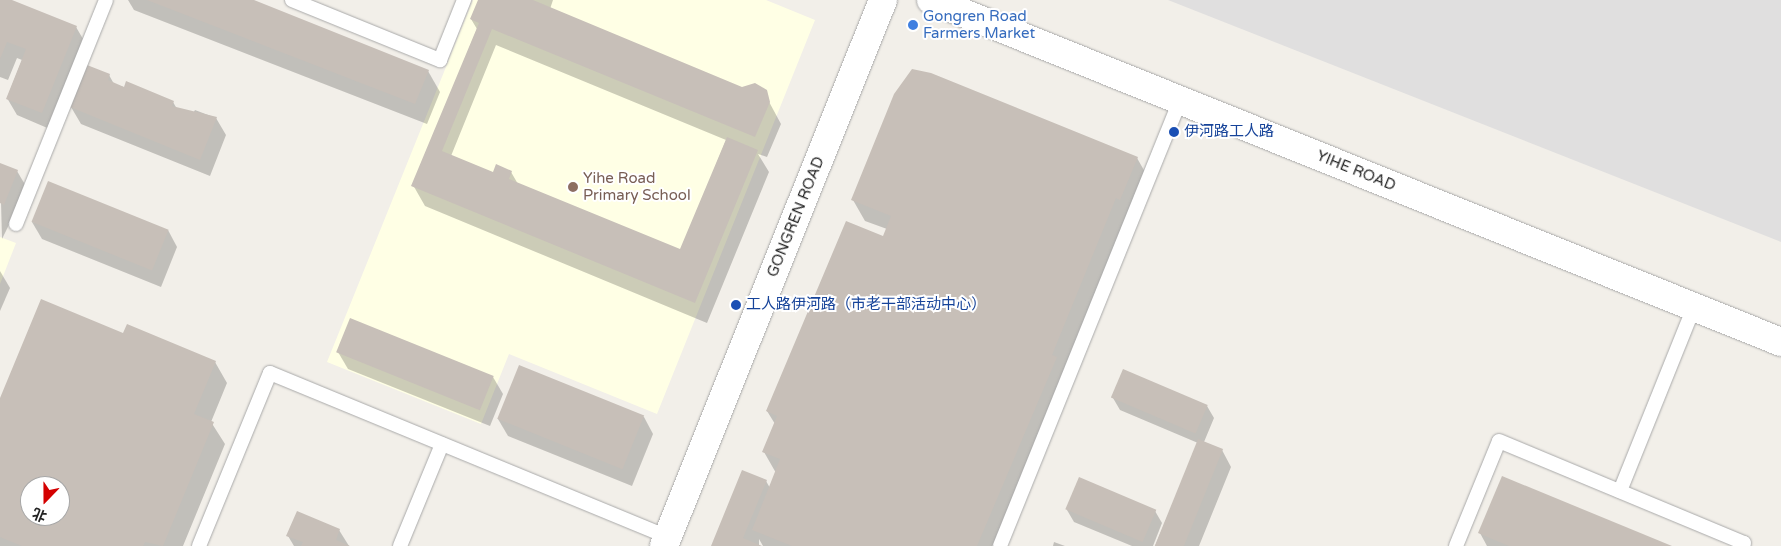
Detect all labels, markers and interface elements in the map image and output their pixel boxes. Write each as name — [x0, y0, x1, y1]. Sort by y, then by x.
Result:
place label: Gongren Road Farmers Market — [923, 7, 1035, 42]
marker: Gongren Road Farmers Market — [907, 19, 919, 31]
place label: 伊河路工人路 — [1184, 123, 1274, 141]
marker: 伊河路工人路 — [1168, 126, 1180, 138]
street label: YIHE ROAD — [1314, 147, 1398, 195]
street label: GONGREN ROAD — [764, 154, 828, 280]
place label: Yihe Road Primary School — [583, 169, 691, 204]
marker: Yihe Road Primary School — [567, 181, 579, 193]
place label: 工人路伊河路（市老干部活动中心） — [746, 296, 986, 314]
marker: 工人路伊河路（市老干部活动中心） — [730, 299, 742, 311]
north arrow — [20, 476, 70, 526]
text: 北 — [30, 504, 49, 525]

